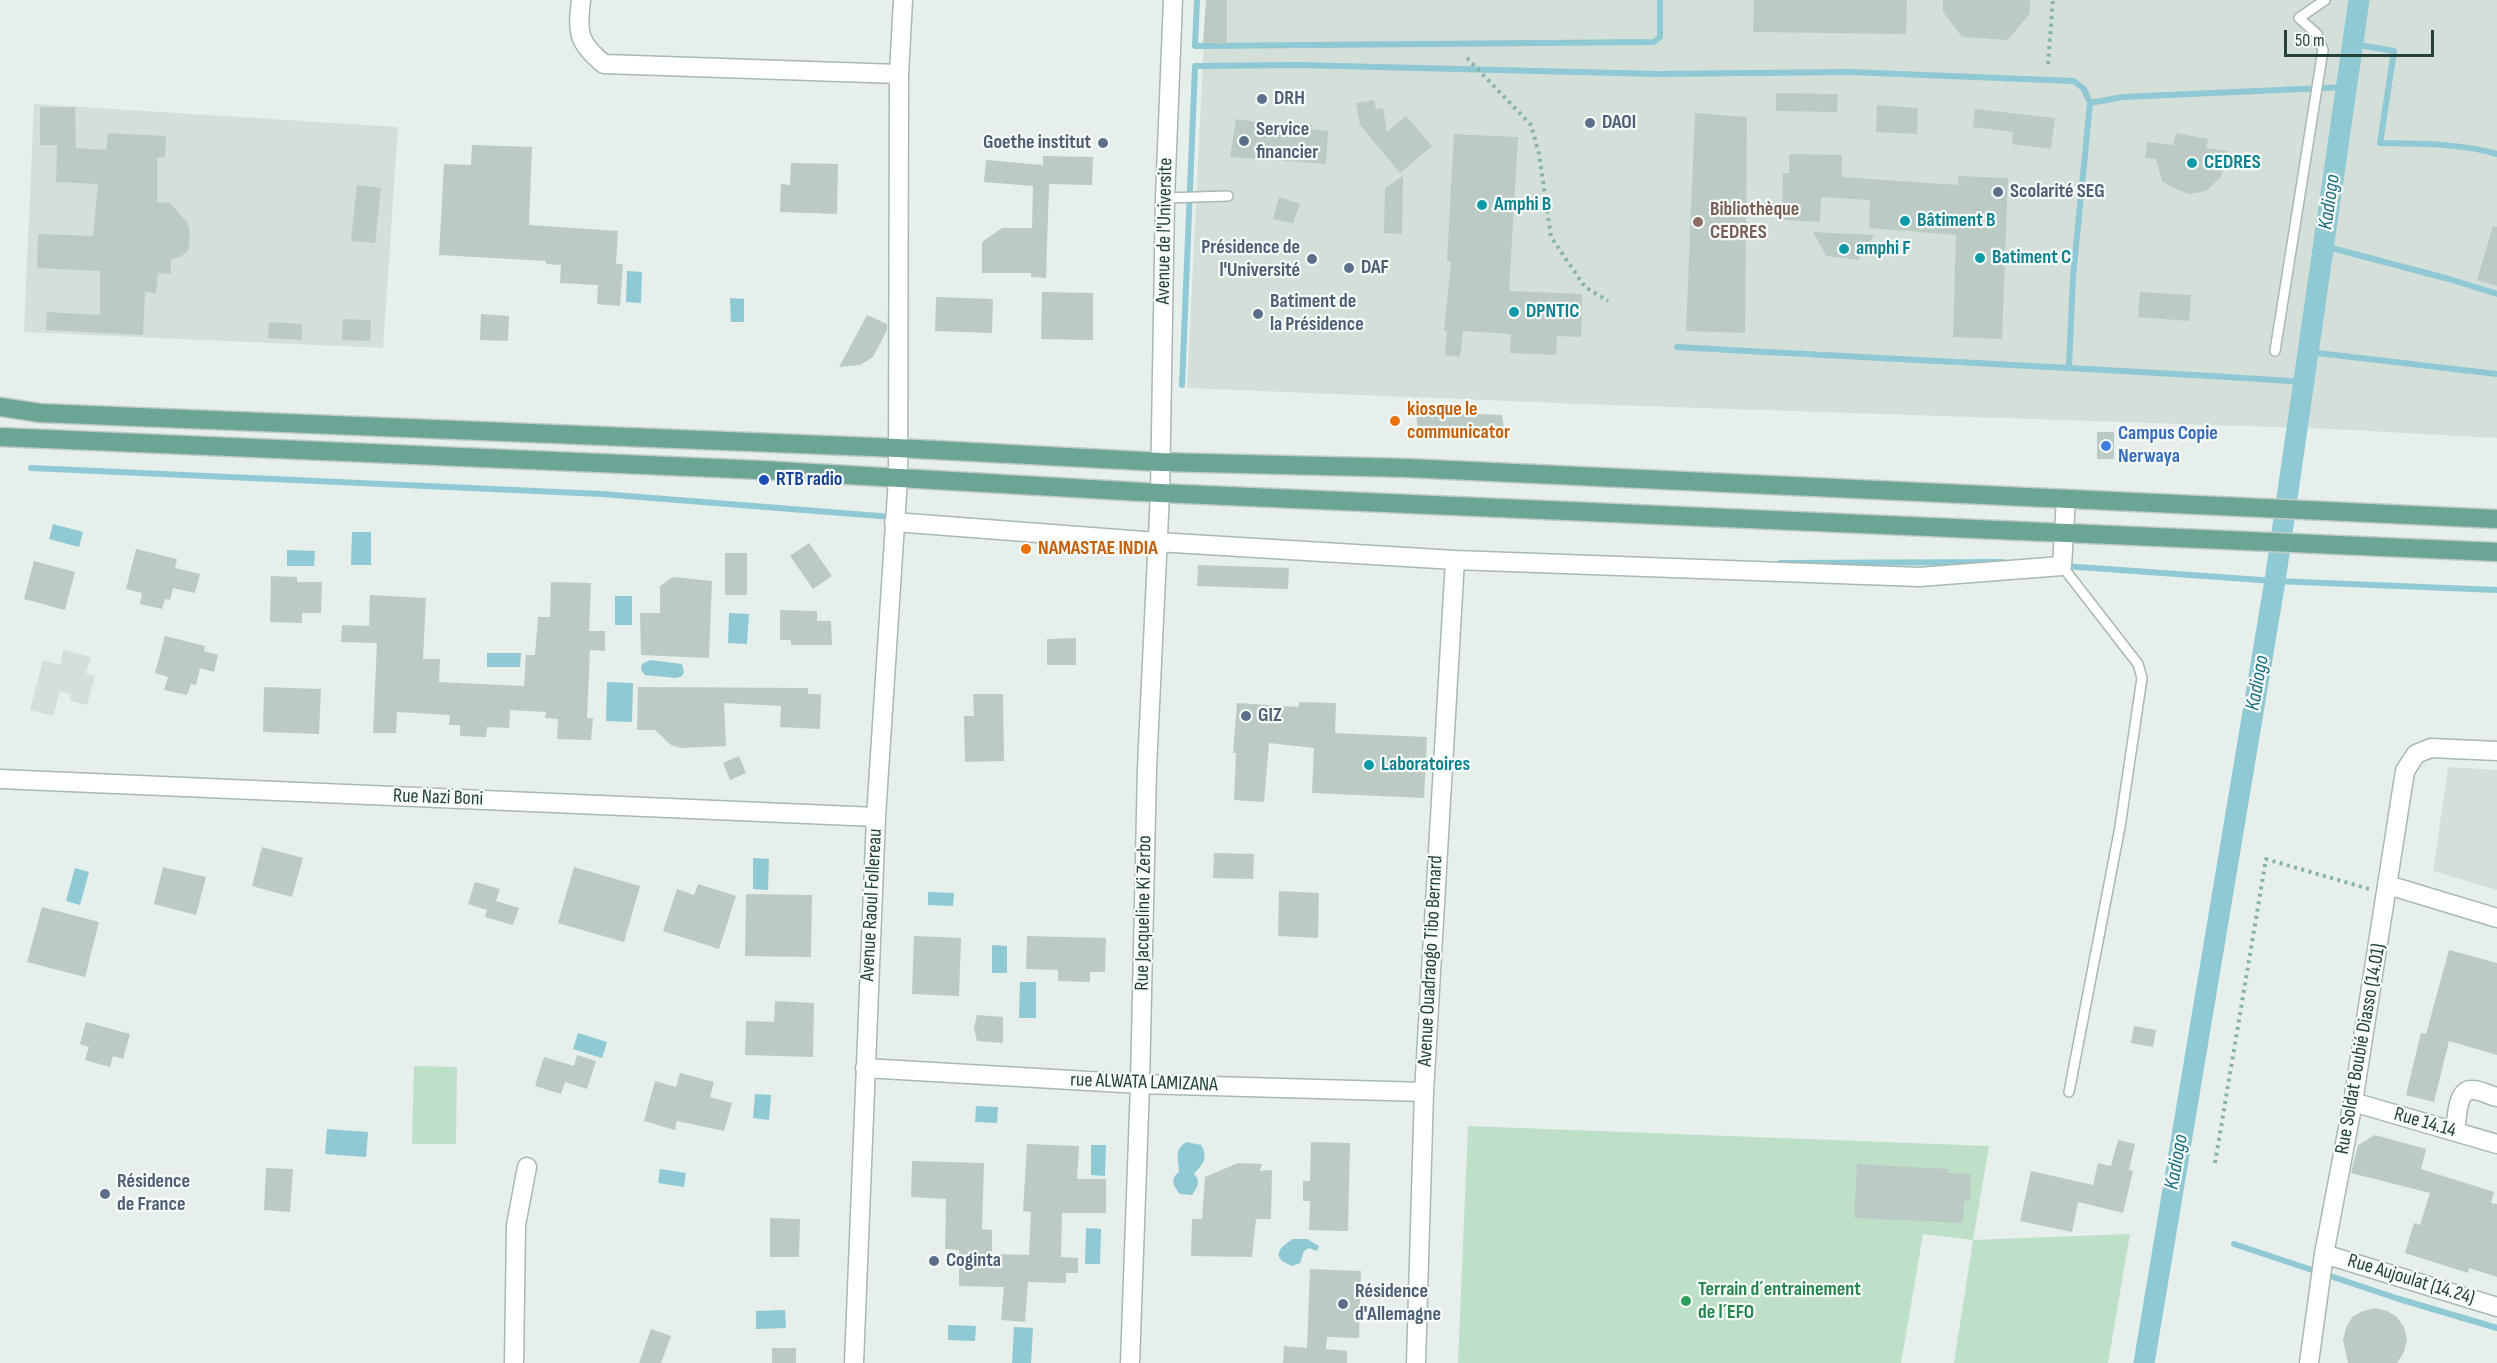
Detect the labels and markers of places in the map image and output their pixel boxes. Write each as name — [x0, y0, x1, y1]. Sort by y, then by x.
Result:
place label: DRH — [1274, 87, 1305, 111]
marker: DRH — [1255, 92, 1269, 106]
place label: DAOI — [1602, 111, 1636, 135]
marker: DAOI — [1583, 116, 1597, 130]
place label: Service financier — [1256, 118, 1319, 165]
place label: Goethe institut — [983, 131, 1091, 155]
marker: Service financier — [1237, 134, 1251, 148]
marker: Goethe institut — [1096, 136, 1110, 150]
place label: CEDRES — [2204, 151, 2261, 175]
marker: CEDRES — [2185, 156, 2199, 170]
place label: Scolarité SEG — [2010, 180, 2105, 204]
marker: Scolarité SEG — [1991, 185, 2005, 199]
place label: Amphi B — [1494, 193, 1551, 217]
marker: Amphi B — [1475, 198, 1489, 212]
place label: Bibliothèque CEDRES — [1710, 198, 1799, 245]
place label: Bâtiment B — [1917, 209, 1995, 233]
marker: Bâtiment B — [1898, 214, 1912, 228]
marker: Bibliothèque CEDRES — [1691, 215, 1705, 229]
place label: Présidence de l'Université — [1201, 236, 1300, 283]
place label: amphi F — [1856, 237, 1911, 261]
marker: amphi F — [1837, 242, 1851, 256]
place label: Batiment C — [1992, 246, 2071, 270]
marker: Batiment C — [1973, 251, 1987, 265]
marker: Présidence de l'Université — [1305, 252, 1319, 266]
place label: DAF — [1361, 256, 1389, 280]
marker: DAF — [1342, 261, 1356, 275]
place label: Batiment de la Présidence — [1270, 290, 1364, 337]
place label: DPNTIC — [1526, 300, 1579, 324]
marker: DPNTIC — [1507, 305, 1521, 319]
marker: Batiment de la Présidence — [1251, 307, 1265, 321]
place label: kiosque le communicator — [1407, 398, 1510, 445]
marker: kiosque le communicator — [1388, 414, 1402, 428]
place label: Campus Copie Nerwaya — [2118, 422, 2218, 469]
marker: Campus Copie Nerwaya — [2099, 439, 2113, 453]
place label: RTB radio — [776, 468, 842, 492]
marker: RTB radio — [757, 473, 771, 487]
place label: NAMASTAE INDIA — [1038, 537, 1158, 561]
marker: NAMASTAE INDIA — [1019, 542, 1033, 556]
place label: GIZ — [1258, 704, 1282, 728]
marker: GIZ — [1239, 709, 1253, 723]
place label: Laboratoires — [1381, 753, 1470, 777]
marker: Laboratoires — [1362, 758, 1376, 772]
place label: Résidence de France — [117, 1170, 190, 1217]
marker: Résidence de France — [98, 1187, 112, 1201]
place label: Coginta — [946, 1249, 1001, 1273]
marker: Coginta — [927, 1254, 941, 1268]
place label: Terrain d´entrainement de l´EFO — [1698, 1278, 1861, 1325]
place label: Résidence d'Allemagne — [1355, 1280, 1441, 1327]
marker: Terrain d´entrainement de l´EFO — [1679, 1294, 1693, 1308]
marker: Résidence d'Allemagne — [1336, 1297, 1350, 1311]

